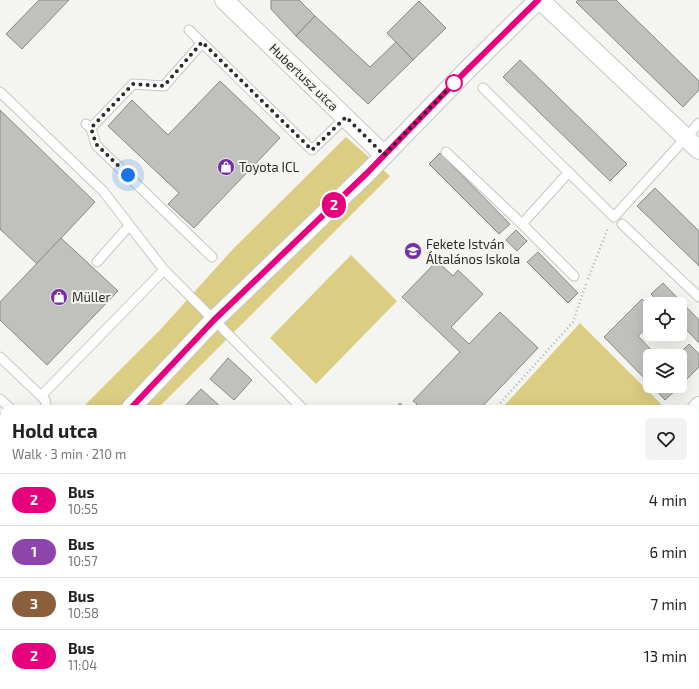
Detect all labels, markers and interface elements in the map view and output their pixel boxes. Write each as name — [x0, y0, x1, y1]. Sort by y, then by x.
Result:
street label: Hubertusz utca — [266, 40, 342, 114]
unlabelled marker — [445, 74, 463, 92]
shop icon: Toyota ICL — [216, 157, 236, 177]
place label: Toyota ICL — [239, 159, 299, 175]
your location — [118, 165, 138, 185]
line badge: 2 — [321, 192, 347, 218]
text: 2 — [330, 196, 338, 213]
place label: Fekete István Általános Iskola — [426, 236, 520, 267]
school or university icon: Fekete István Általános Iskola — [403, 241, 423, 261]
shop icon: Müller — [49, 287, 69, 307]
place label: Müller — [72, 289, 111, 305]
map controls — [643, 297, 687, 393]
button: locate — [643, 297, 687, 341]
button: layers — [643, 349, 687, 393]
button: heart — [645, 418, 687, 460]
text: Hold utca — [12, 419, 98, 442]
text: Walk · 3 min · 210 m — [12, 446, 126, 462]
text: Bus — [68, 483, 94, 501]
text: 2 — [30, 491, 38, 508]
text: 4 min — [649, 491, 687, 509]
text: 10:55 — [68, 501, 98, 517]
text: Bus — [68, 535, 94, 553]
text: 1 — [31, 543, 37, 560]
text: 6 min — [649, 543, 687, 561]
text: 10:57 — [68, 553, 98, 569]
text: Bus — [68, 587, 94, 605]
text: 3 — [30, 595, 38, 612]
text: 7 min — [650, 595, 687, 613]
text: 10:58 — [68, 605, 99, 621]
text: Bus — [68, 639, 94, 657]
text: 2 — [30, 647, 38, 664]
text: 13 min — [644, 647, 687, 665]
text: 11:04 — [68, 657, 97, 673]

